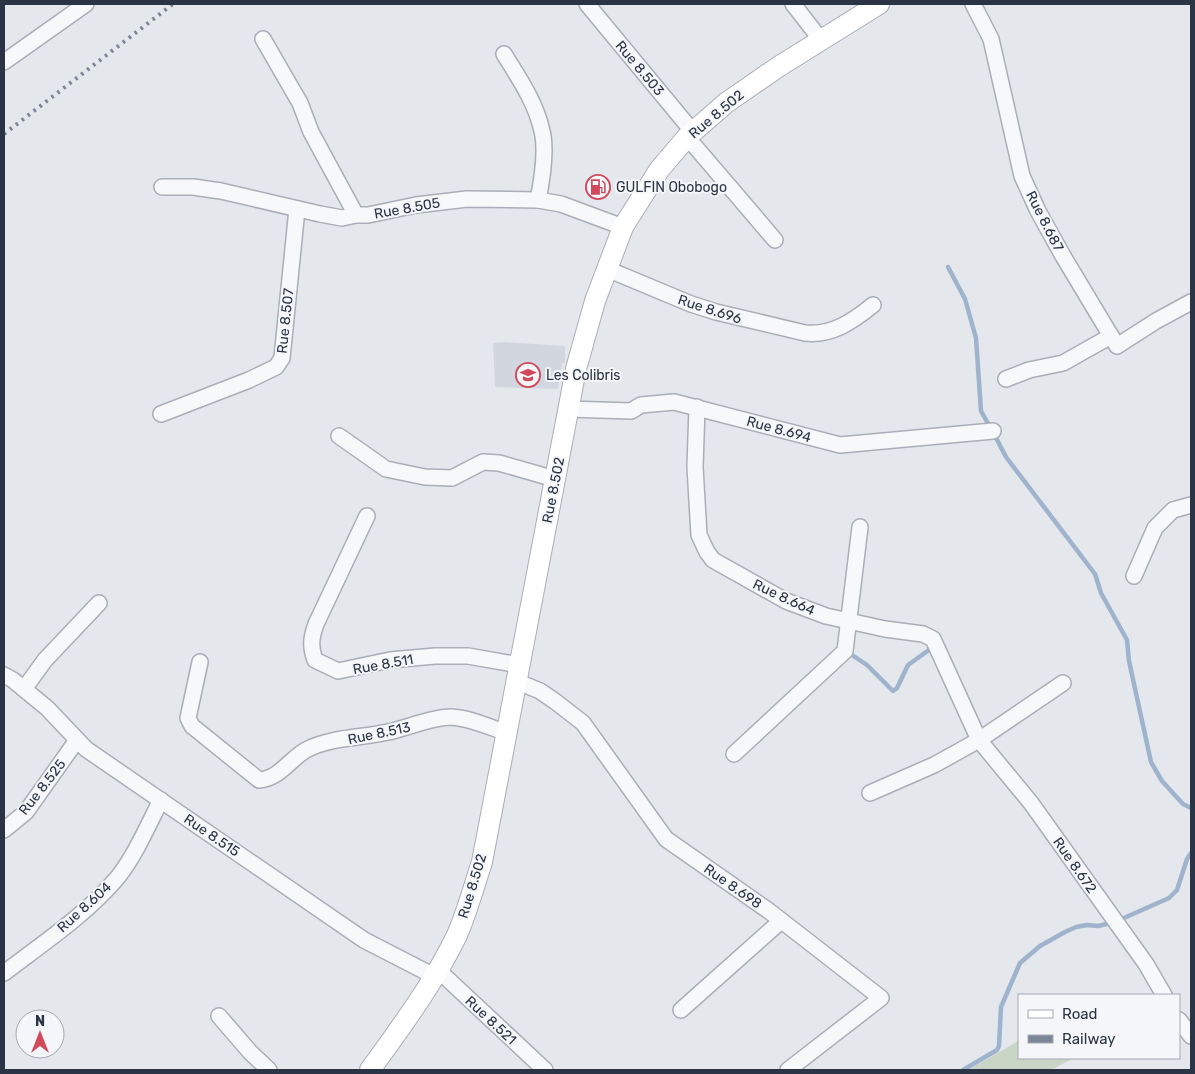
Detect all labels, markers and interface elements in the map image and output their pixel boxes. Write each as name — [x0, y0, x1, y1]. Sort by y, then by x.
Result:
street label: Rue 8.503 — [612, 37, 668, 99]
street label: Rue 8.502 — [685, 86, 747, 142]
fuel station icon: GULFIN Obobogo — [585, 174, 611, 200]
place label: GULFIN Obobogo — [616, 179, 727, 196]
street label: Rue 8.687 — [1022, 188, 1067, 254]
street label: Rue 8.505 — [373, 194, 441, 223]
street label: Rue 8.507 — [274, 288, 297, 355]
street label: Rue 8.696 — [676, 291, 744, 328]
school or university icon: Les Colibris — [515, 362, 541, 388]
place label: Les Colibris — [546, 367, 620, 384]
street label: Rue 8.694 — [745, 413, 813, 446]
street label: Rue 8.502 — [539, 456, 568, 524]
street label: Rue 8.664 — [750, 576, 818, 619]
street label: Rue 8.511 — [351, 651, 415, 678]
street label: Rue 8.513 — [346, 719, 412, 748]
street label: Rue 8.525 — [15, 756, 69, 819]
street label: Rue 8.515 — [181, 811, 243, 860]
street label: Rue 8.672 — [1049, 834, 1100, 897]
street label: Rue 8.502 — [455, 852, 490, 920]
street label: Rue 8.698 — [701, 860, 765, 913]
street label: Rue 8.604 — [54, 878, 115, 936]
street label: Rue 8.521 — [462, 992, 520, 1048]
legend — [1018, 994, 1180, 1059]
text: Road — [1062, 1005, 1098, 1023]
north arrow — [15, 1009, 65, 1059]
text: N — [35, 1013, 45, 1030]
text: Railway — [1062, 1030, 1116, 1048]

